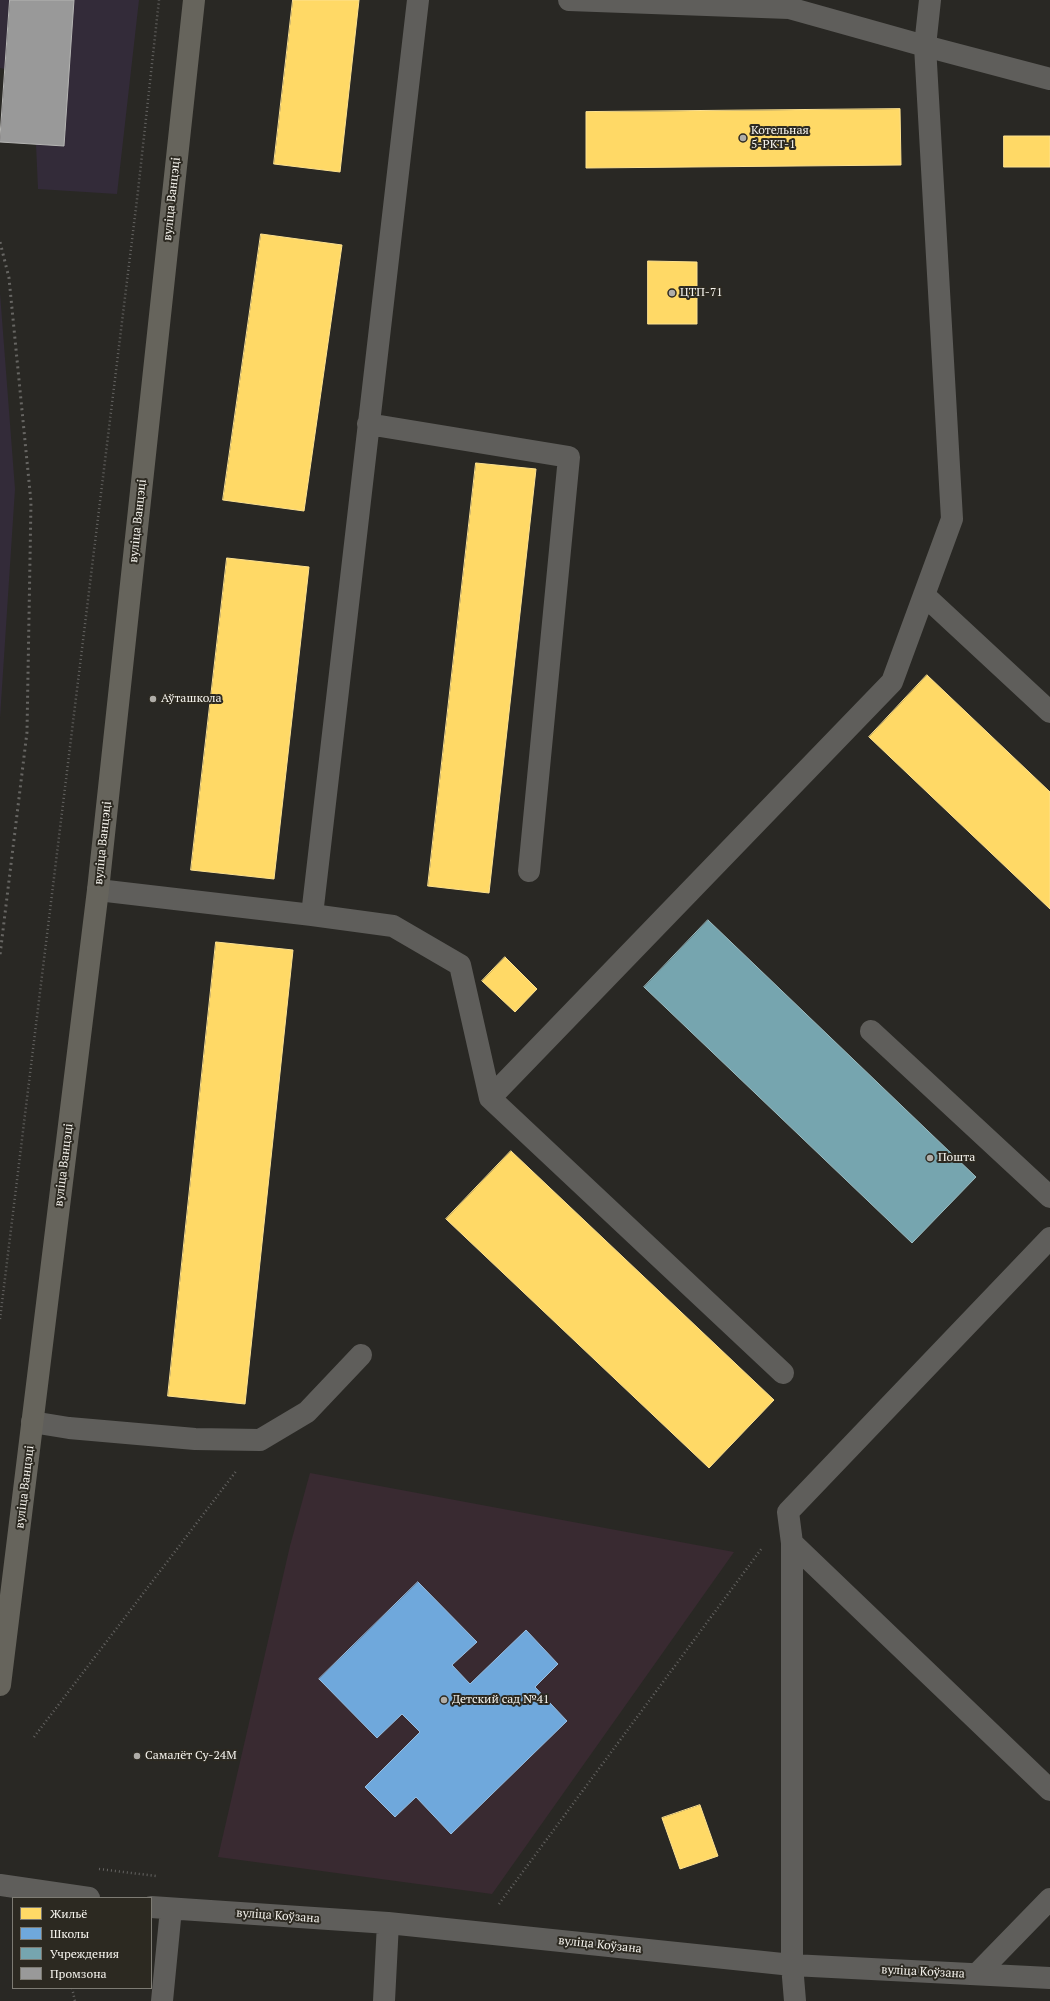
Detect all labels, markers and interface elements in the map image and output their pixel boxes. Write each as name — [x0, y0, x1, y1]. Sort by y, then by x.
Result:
place label: Котельная 5-РКТ-1 — [751, 124, 809, 152]
marker: Котельная 5-РКТ-1 — [738, 133, 748, 143]
street label: вуліца Ванцэці — [160, 157, 184, 241]
place label: ЦТП-71 — [680, 286, 723, 300]
marker: ЦТП-71 — [667, 288, 677, 298]
street label: вуліца Ванцэці — [126, 479, 150, 563]
place label: Аўташкола — [161, 692, 222, 706]
marker: Аўташкола — [148, 694, 158, 704]
street label: вуліца Ванцэці — [91, 801, 115, 885]
street label: вуліца Ванцэці — [52, 1123, 76, 1207]
place label: Пошта — [938, 1151, 975, 1165]
marker: Пошта — [925, 1153, 935, 1163]
street label: вуліца Ванцэці — [13, 1445, 37, 1529]
place label: Детский сад №41 — [452, 1693, 549, 1707]
marker: Детский сад №41 — [439, 1695, 449, 1705]
place label: Самалёт Су-24М — [145, 1749, 237, 1763]
marker: Самалёт Су-24М — [132, 1751, 142, 1761]
legend — [12, 1897, 152, 1989]
text: Жильё — [50, 1906, 87, 1921]
street label: вуліца Коўзана — [236, 1906, 320, 1926]
text: Школы — [50, 1926, 89, 1941]
street label: вуліца Коўзана — [558, 1933, 642, 1957]
text: Учреждения — [50, 1946, 119, 1961]
street label: вуліца Коўзана — [881, 1963, 965, 1981]
text: Промзона — [50, 1966, 107, 1981]

